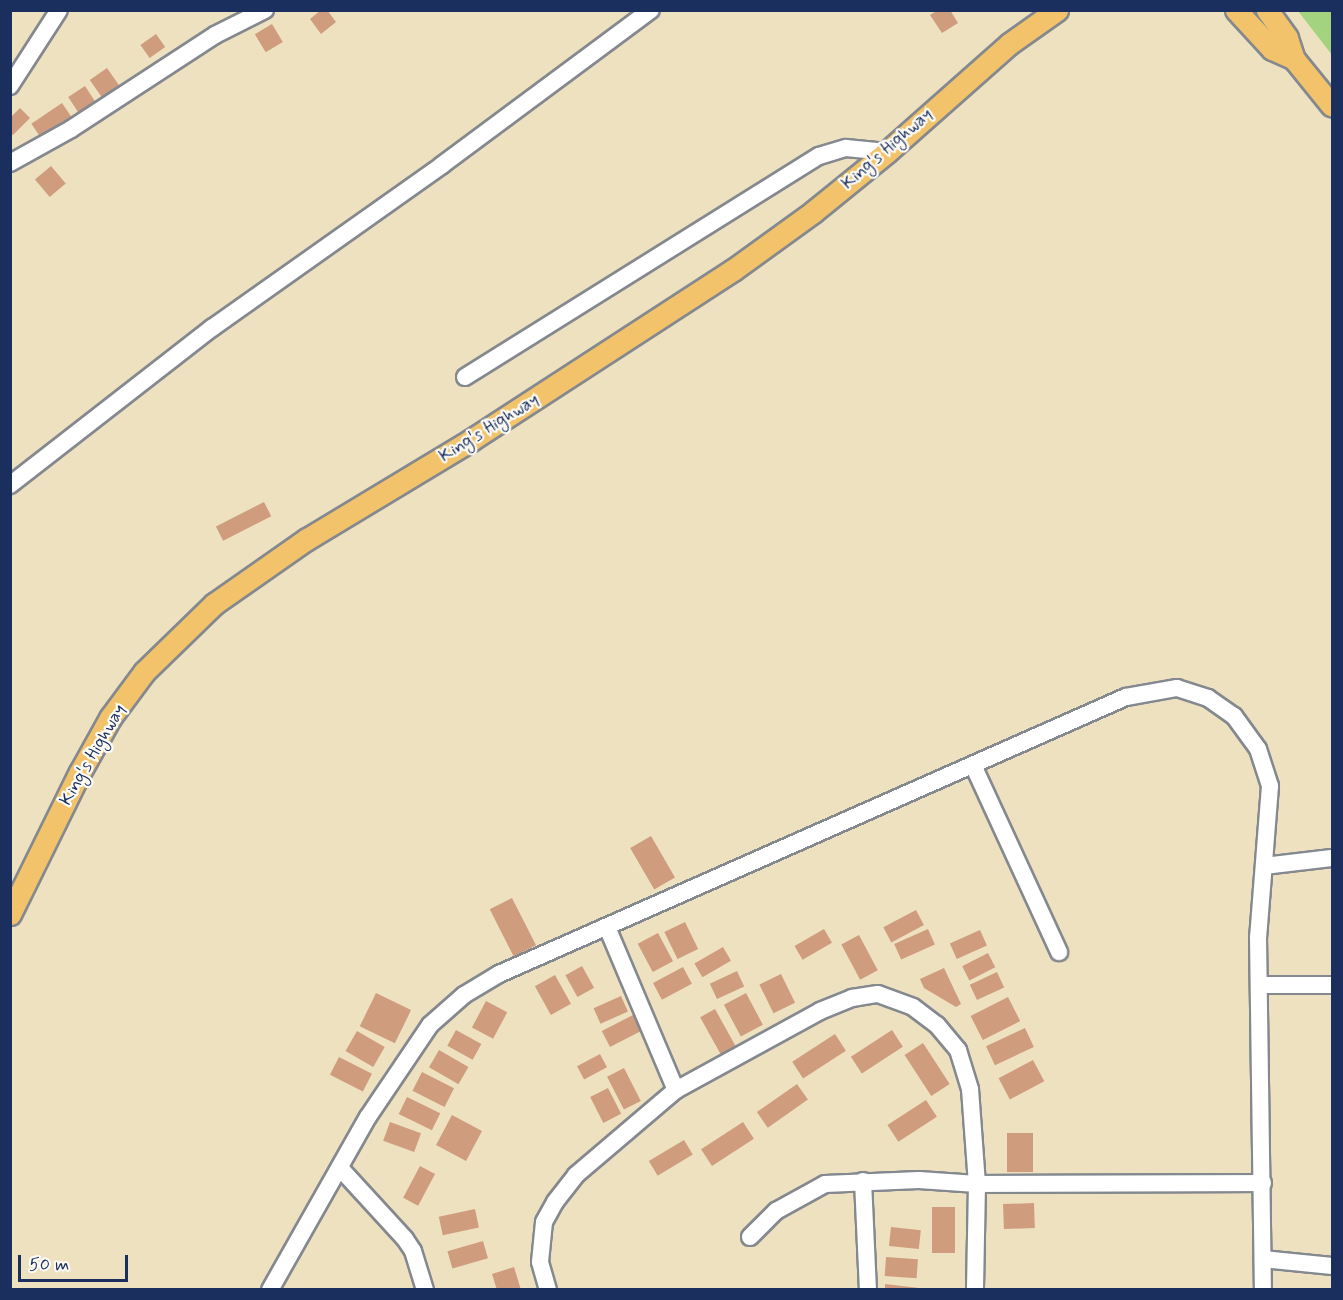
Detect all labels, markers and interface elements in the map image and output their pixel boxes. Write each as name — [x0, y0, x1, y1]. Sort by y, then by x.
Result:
street label: King's Highway — [836, 103, 938, 195]
street label: King's Highway — [434, 388, 544, 468]
street label: King's Highway — [55, 700, 131, 810]
scale bar — [21, 1243, 130, 1281]
text: 50 m — [29, 1253, 69, 1277]

